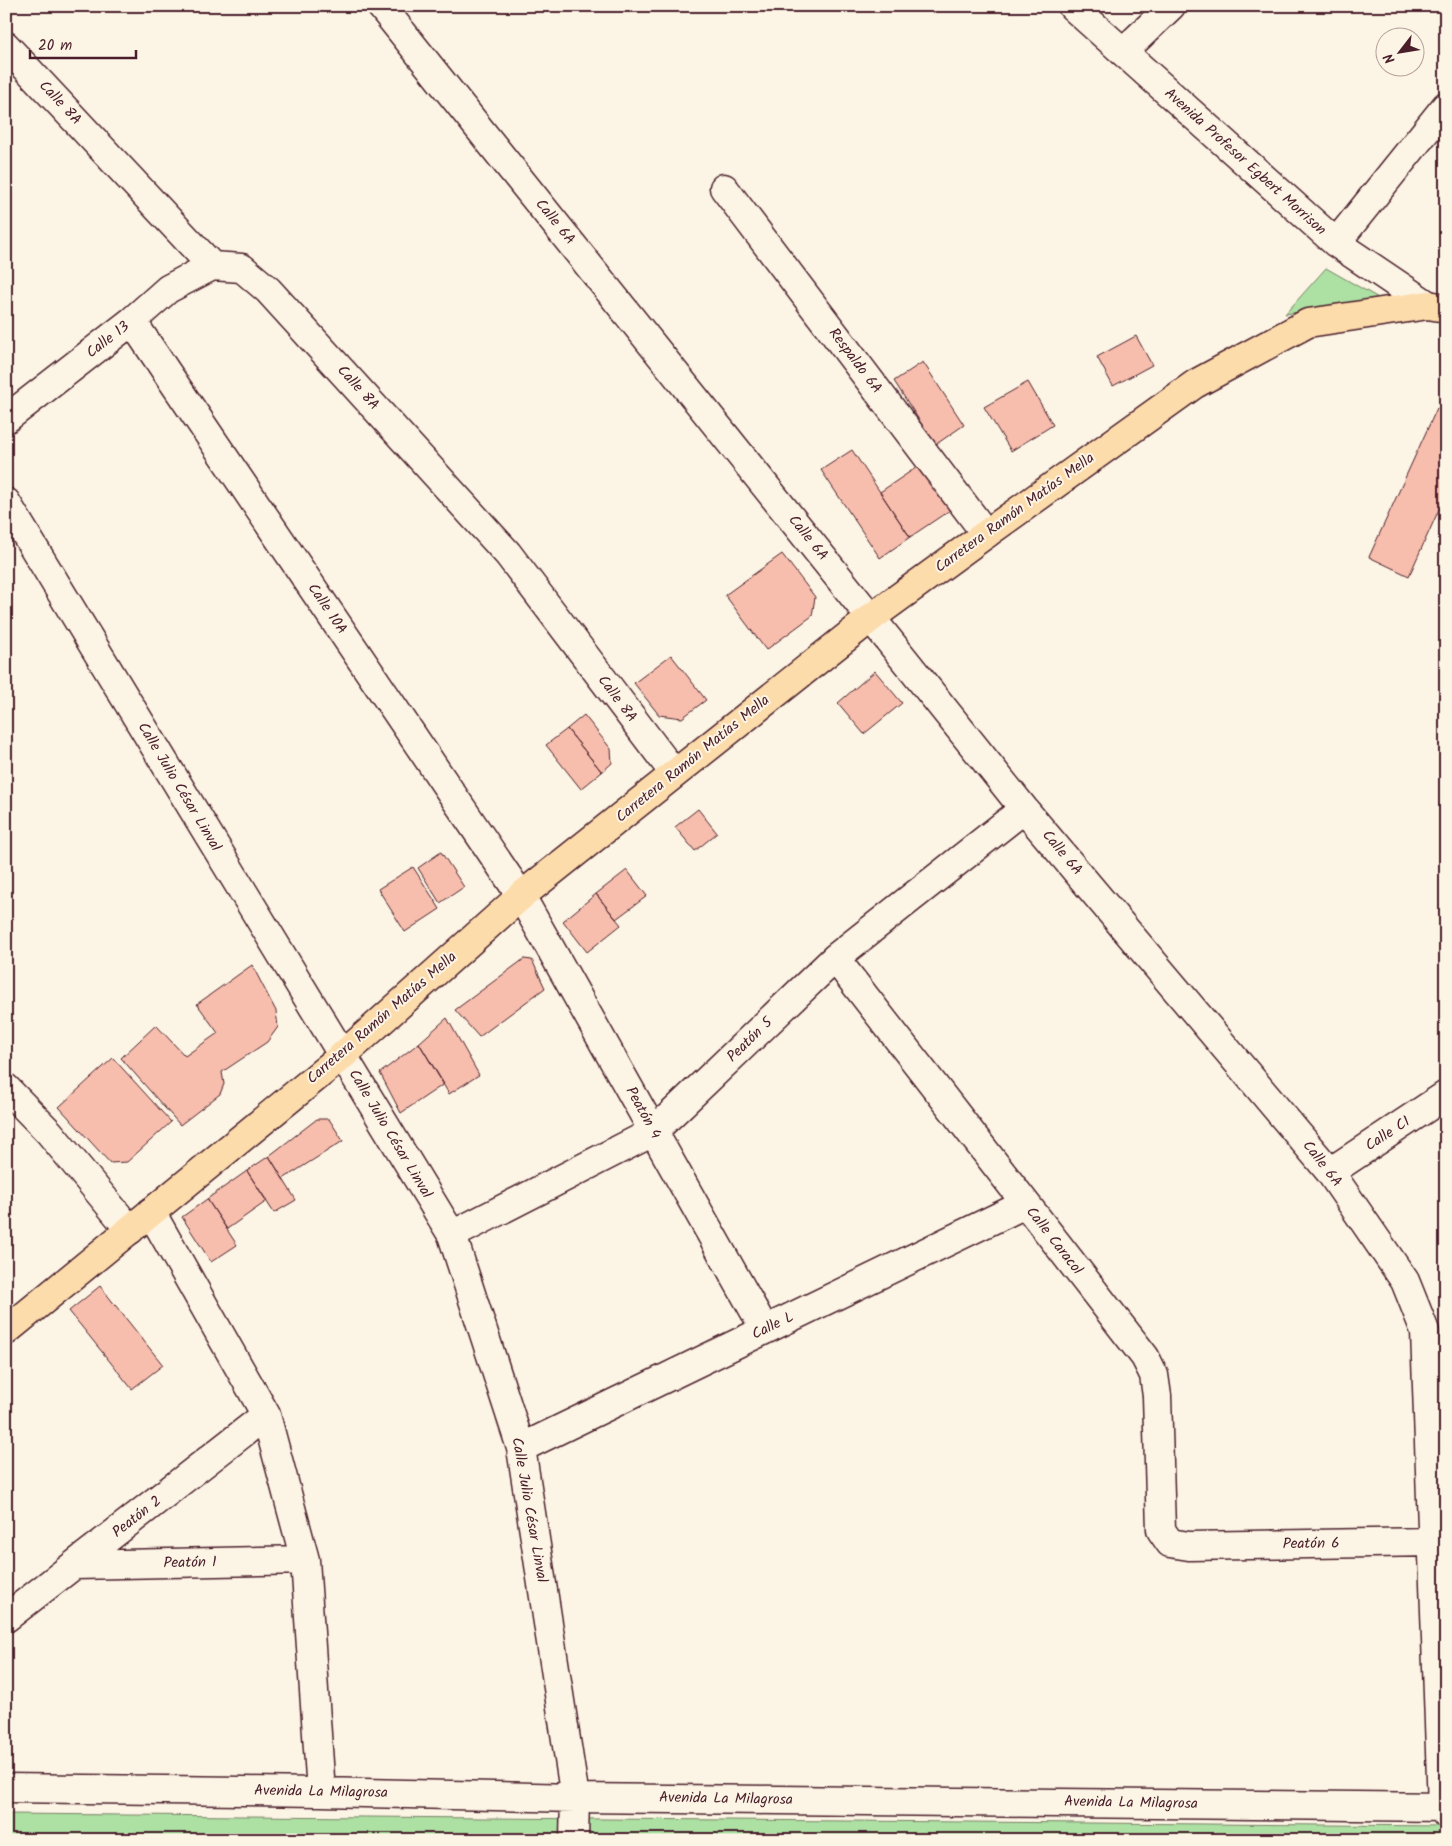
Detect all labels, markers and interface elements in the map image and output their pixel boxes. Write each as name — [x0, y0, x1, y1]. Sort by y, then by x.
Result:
scale bar — [30, 28, 136, 60]
north arrow — [1374, 28, 1424, 78]
text: 20 m — [38, 34, 72, 58]
text: N — [1378, 49, 1401, 68]
street label: Calle 8A — [33, 75, 87, 131]
street label: Avenida Profesor Egbert Morrison — [1158, 82, 1332, 242]
street label: Calle 6A — [529, 194, 581, 250]
street label: Calle 13 — [81, 315, 135, 365]
street label: Respaldo 6A — [822, 323, 888, 399]
street label: Calle 8A — [331, 360, 385, 416]
street label: Carretera Ramón Matías Mella — [930, 447, 1100, 579]
street label: Calle 6A — [782, 510, 834, 566]
street label: Calle 10A — [301, 578, 353, 640]
street label: Calle 8A — [591, 670, 643, 728]
street label: Carretera Ramón Matías Mella — [611, 689, 775, 829]
street label: Calle Julio César Linval — [131, 718, 227, 857]
street label: Calle 6A — [1036, 825, 1088, 881]
street label: Carretera Ramón Matías Mella — [302, 946, 462, 1090]
street label: Peatón 5 — [721, 1011, 779, 1068]
street label: Calle Julio César Linval — [342, 1065, 438, 1204]
street label: Peatón 4 — [619, 1082, 667, 1144]
street label: Calle C1 — [1361, 1110, 1416, 1158]
street label: Calle 6A — [1296, 1135, 1348, 1193]
street label: Calle Caracol — [1020, 1202, 1089, 1281]
street label: Calle L — [748, 1305, 798, 1347]
street label: Calle Julio César Linval — [504, 1435, 554, 1585]
street label: Peatón 2 — [107, 1490, 167, 1544]
street label: Peatón 6 — [1282, 1532, 1340, 1556]
street label: Peatón 1 — [163, 1551, 217, 1575]
street label: Avenida La Milagrosa — [254, 1779, 388, 1805]
street label: Avenida La Milagrosa — [659, 1786, 793, 1812]
street label: Avenida La Milagrosa — [1064, 1790, 1198, 1816]

